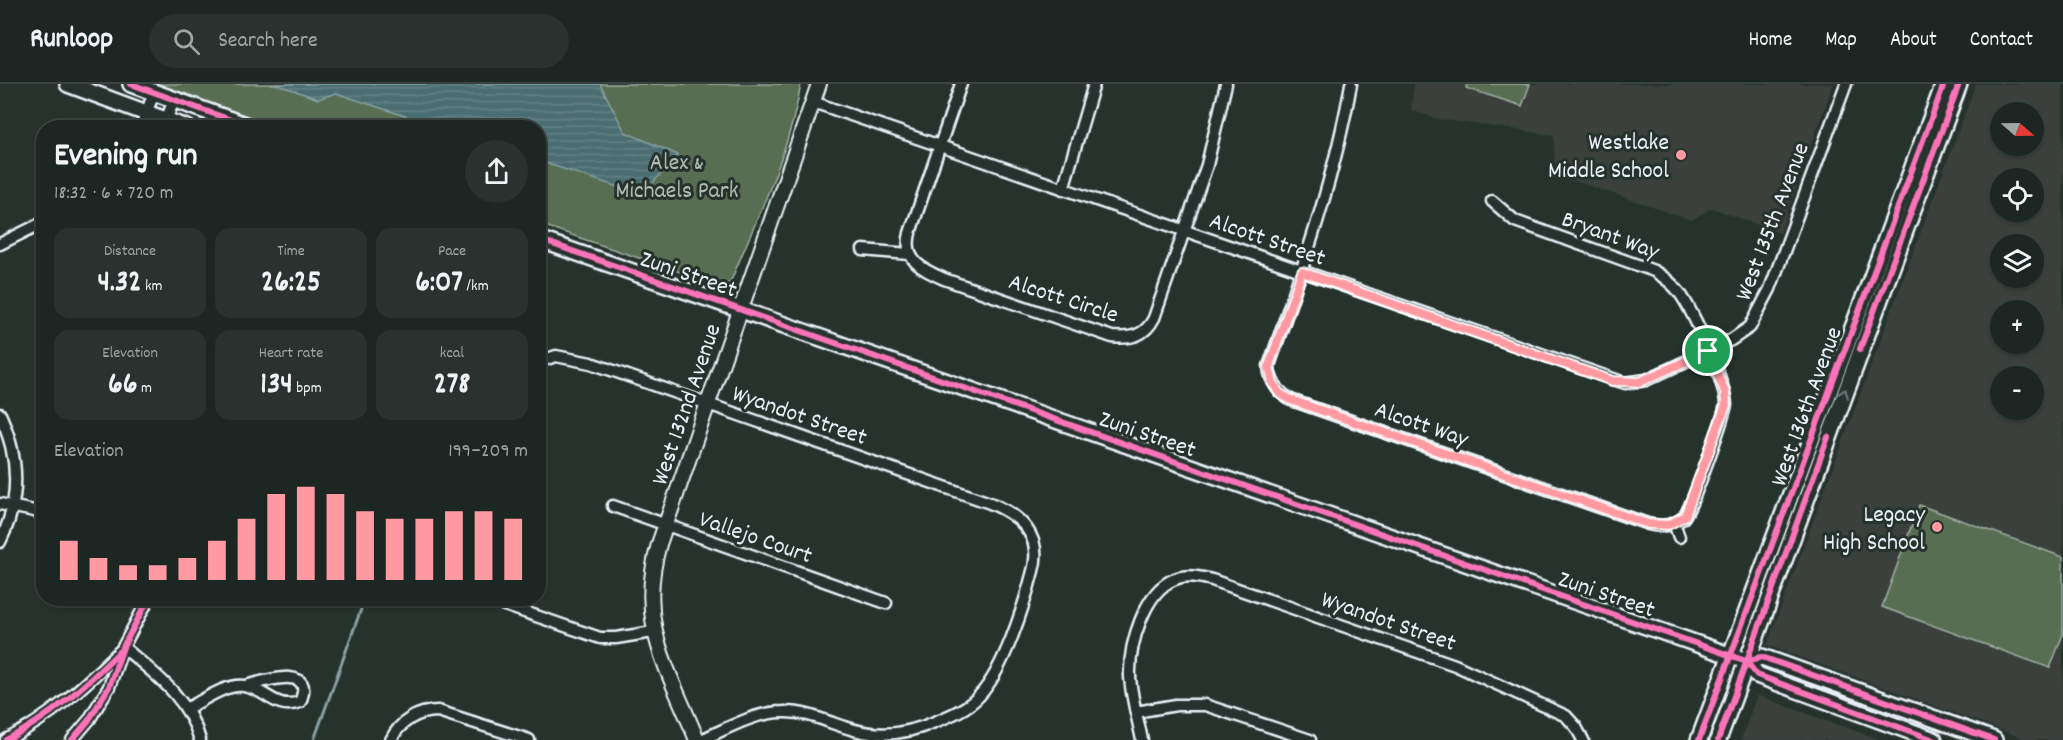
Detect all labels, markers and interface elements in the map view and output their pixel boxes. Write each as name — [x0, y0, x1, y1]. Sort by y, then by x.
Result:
search box — [149, 14, 569, 68]
text: Runloop — [30, 21, 113, 61]
icon: search — [170, 25, 203, 58]
text: Search here — [218, 26, 318, 57]
text: Home — [1748, 26, 1792, 56]
text: Map — [1825, 26, 1857, 56]
text: About — [1890, 26, 1937, 56]
text: Contact — [1970, 26, 2033, 56]
north arrow — [1990, 102, 2044, 156]
map controls — [1990, 102, 2044, 420]
place label: Westlake Middle School — [1548, 127, 1669, 189]
text: Evening run — [54, 134, 198, 181]
street label: West 135th Avenue — [1728, 138, 1820, 306]
button: share — [465, 140, 528, 203]
park label: Alex & Michaels Park — [615, 147, 739, 209]
marker: Westlake Middle School — [1674, 148, 1688, 162]
button: locate — [1990, 168, 2044, 222]
text: 18:32 · 6 × 720 m — [54, 180, 173, 208]
street label: Bryant Way — [1556, 203, 1665, 271]
street label: Alcott Street — [1204, 205, 1330, 277]
button: layers — [1990, 234, 2044, 288]
text: Distance — [104, 240, 156, 263]
text: Time — [277, 240, 305, 263]
text: Pace — [438, 240, 466, 263]
street label: Zuni Street — [635, 243, 741, 308]
text: 4.32 — [97, 263, 141, 306]
text: 26:25 — [261, 263, 321, 306]
text: 6:07 — [415, 263, 463, 306]
street label: Alcott Circle — [1004, 266, 1122, 334]
text: km — [141, 275, 163, 298]
text: /km — [463, 275, 489, 298]
button: + — [1990, 300, 2044, 354]
street label: West 132nd Avenue — [644, 320, 731, 490]
street label: West 136th Avenue — [1763, 323, 1852, 492]
pin — [1682, 325, 1733, 376]
icon: arrive — [1691, 334, 1724, 367]
text: Elevation — [102, 342, 158, 365]
text: Heart rate — [259, 342, 323, 365]
text: kcal — [440, 342, 464, 365]
text: 66 — [108, 365, 137, 408]
text: 134 — [260, 365, 293, 408]
text: 278 — [434, 365, 470, 408]
button: − — [1990, 366, 2044, 420]
text: m — [137, 377, 152, 400]
text: bpm — [293, 377, 322, 400]
street label: Wyandot Street — [727, 378, 871, 456]
one-way arrow — [1837, 388, 1850, 399]
street label: Alcott Way — [1370, 394, 1474, 458]
street label: Zuni Street — [1094, 403, 1200, 468]
text: Elevation — [54, 438, 124, 466]
text: 199–209 m — [448, 438, 528, 466]
place label: Legacy High School — [1823, 499, 1926, 561]
street label: Vallejo Court — [694, 504, 816, 574]
marker: Legacy High School — [1930, 520, 1944, 534]
street label: Zuni Street — [1553, 563, 1659, 628]
street label: Wyandot Street — [1316, 584, 1460, 662]

